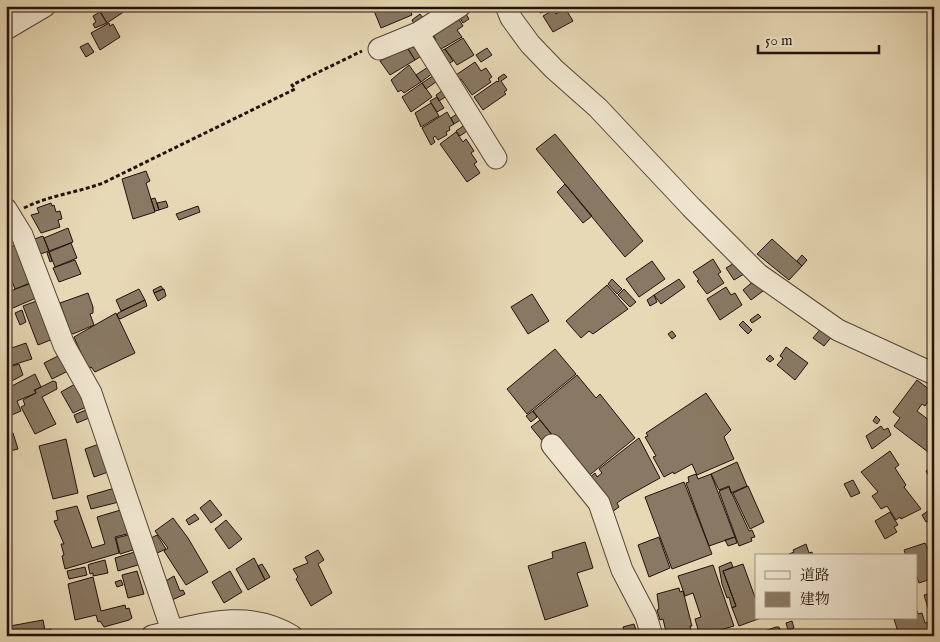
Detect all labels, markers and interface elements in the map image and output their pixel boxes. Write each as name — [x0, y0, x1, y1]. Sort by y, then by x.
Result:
scale bar — [758, 22, 879, 54]
text: 50 m — [765, 31, 793, 50]
legend — [755, 554, 918, 620]
text: 道路 — [800, 566, 830, 585]
text: 建物 — [800, 590, 830, 609]

